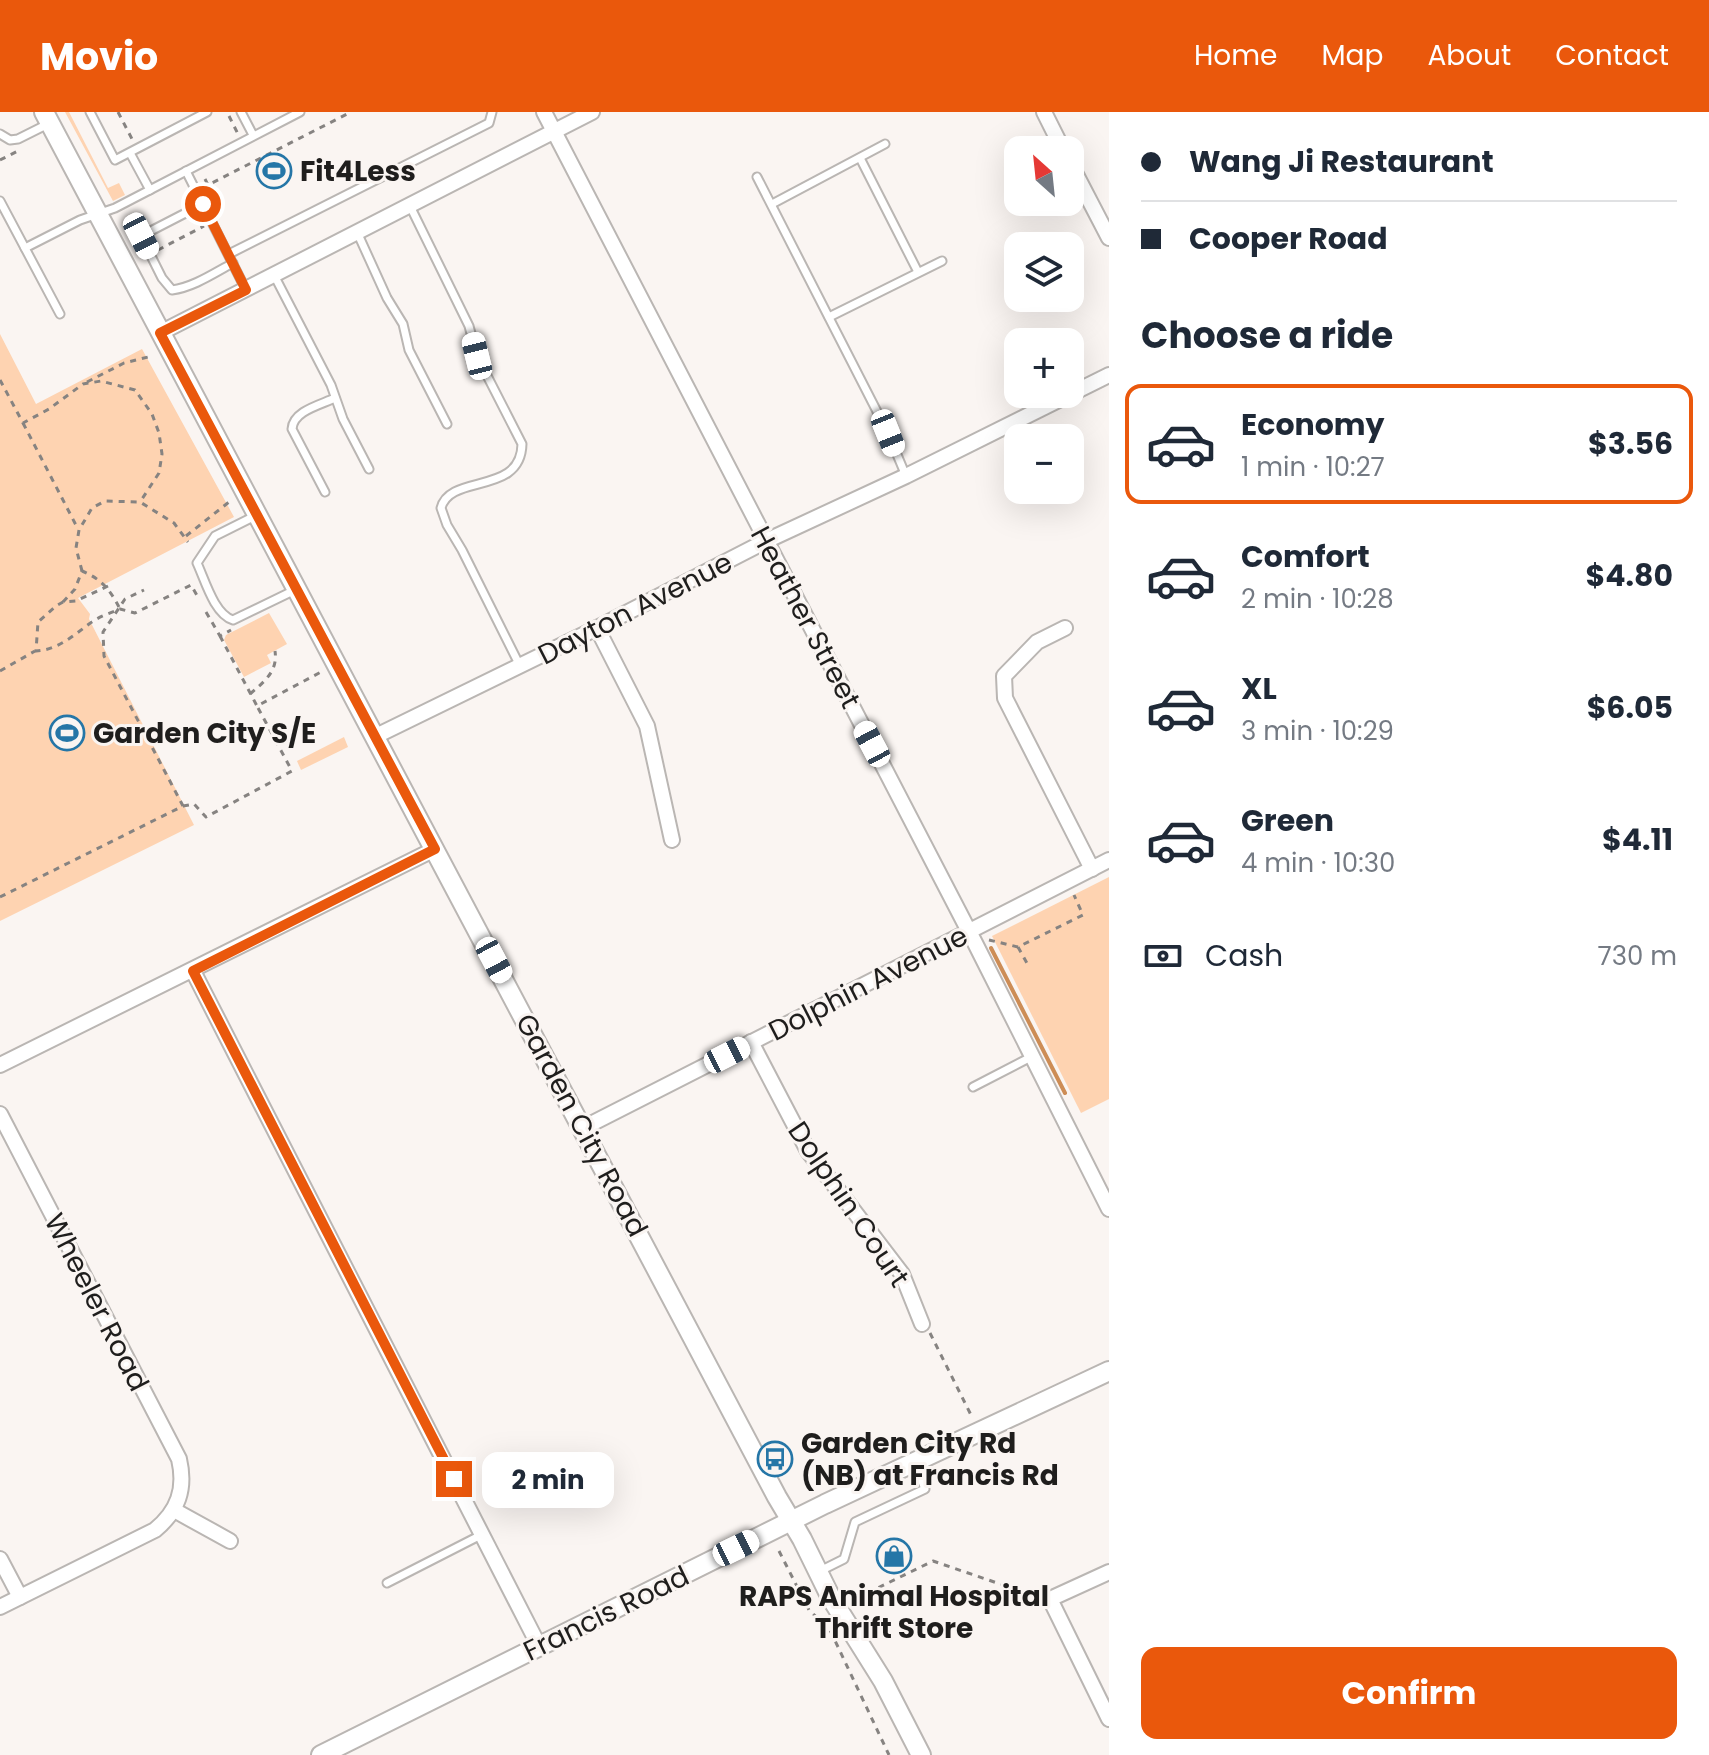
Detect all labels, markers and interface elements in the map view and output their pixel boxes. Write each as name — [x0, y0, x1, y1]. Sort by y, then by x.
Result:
text: Movio — [40, 30, 158, 83]
text: Home — [1194, 36, 1277, 75]
text: Map — [1321, 36, 1383, 75]
text: About — [1427, 36, 1511, 75]
text: Contact — [1555, 36, 1669, 75]
north arrow — [1004, 136, 1084, 216]
map controls — [1004, 136, 1084, 504]
text: Wang Ji Restaurant — [1189, 140, 1494, 183]
sports icon: Fit4Less — [255, 152, 293, 190]
place label: Fit4Less — [300, 152, 416, 191]
route start — [185, 186, 221, 222]
car — [119, 209, 163, 263]
text: Cooper Road — [1189, 217, 1388, 260]
button: layers — [1004, 232, 1084, 312]
text: Choose a ride — [1141, 310, 1393, 361]
button: + — [1004, 328, 1084, 408]
car — [460, 330, 494, 382]
text: Economy — [1241, 403, 1385, 446]
car — [868, 406, 908, 460]
icon: car — [1145, 408, 1217, 480]
text: $3.56 — [1588, 422, 1673, 465]
button: − — [1004, 424, 1084, 504]
text: 1 min · 10:27 — [1241, 449, 1385, 485]
street label: Heather Street — [741, 519, 870, 715]
text: Comfort — [1241, 535, 1370, 578]
icon: car — [1145, 540, 1217, 612]
street label: Dayton Avenue — [531, 543, 739, 674]
text: $4.80 — [1585, 554, 1673, 597]
text: 2 min · 10:28 — [1241, 581, 1394, 617]
text: XL — [1241, 667, 1277, 710]
icon: car — [1145, 672, 1217, 744]
text: $6.05 — [1587, 686, 1673, 729]
text: 3 min · 10:29 — [1241, 713, 1394, 749]
sports icon: Garden City S/E — [48, 714, 86, 752]
place label: Garden City S/E — [93, 714, 316, 753]
car — [850, 717, 894, 771]
text: Green — [1241, 799, 1334, 842]
icon: car — [1145, 804, 1217, 876]
text: $4.11 — [1602, 818, 1673, 861]
text: 4 min · 10:30 — [1241, 845, 1395, 881]
street label: Dolphin Avenue — [762, 916, 975, 1051]
car — [472, 933, 516, 987]
icon: cash — [1141, 934, 1185, 978]
text: Cash — [1205, 934, 1283, 977]
text: 730 m — [1597, 938, 1677, 974]
street label: Garden City Road — [506, 1007, 657, 1244]
car — [700, 1033, 754, 1077]
street label: Dolphin Court — [779, 1114, 918, 1295]
street label: Wheeler Road — [35, 1207, 158, 1398]
place label: Garden City Rd (NB) at Francis Rd — [801, 1424, 1059, 1495]
bus stop icon: Garden City Rd (NB) at Francis Rd — [756, 1440, 794, 1478]
callout: 2 min — [482, 1451, 614, 1507]
route end — [436, 1461, 472, 1497]
text: 2 min — [511, 1462, 585, 1498]
car — [709, 1527, 763, 1569]
shop icon: RAPS Animal Hospital Thrift Store — [875, 1537, 913, 1575]
street label: Francis Road — [517, 1556, 696, 1670]
place label: RAPS Animal Hospital Thrift Store — [739, 1577, 1049, 1648]
button: Confirm — [1141, 1647, 1677, 1739]

